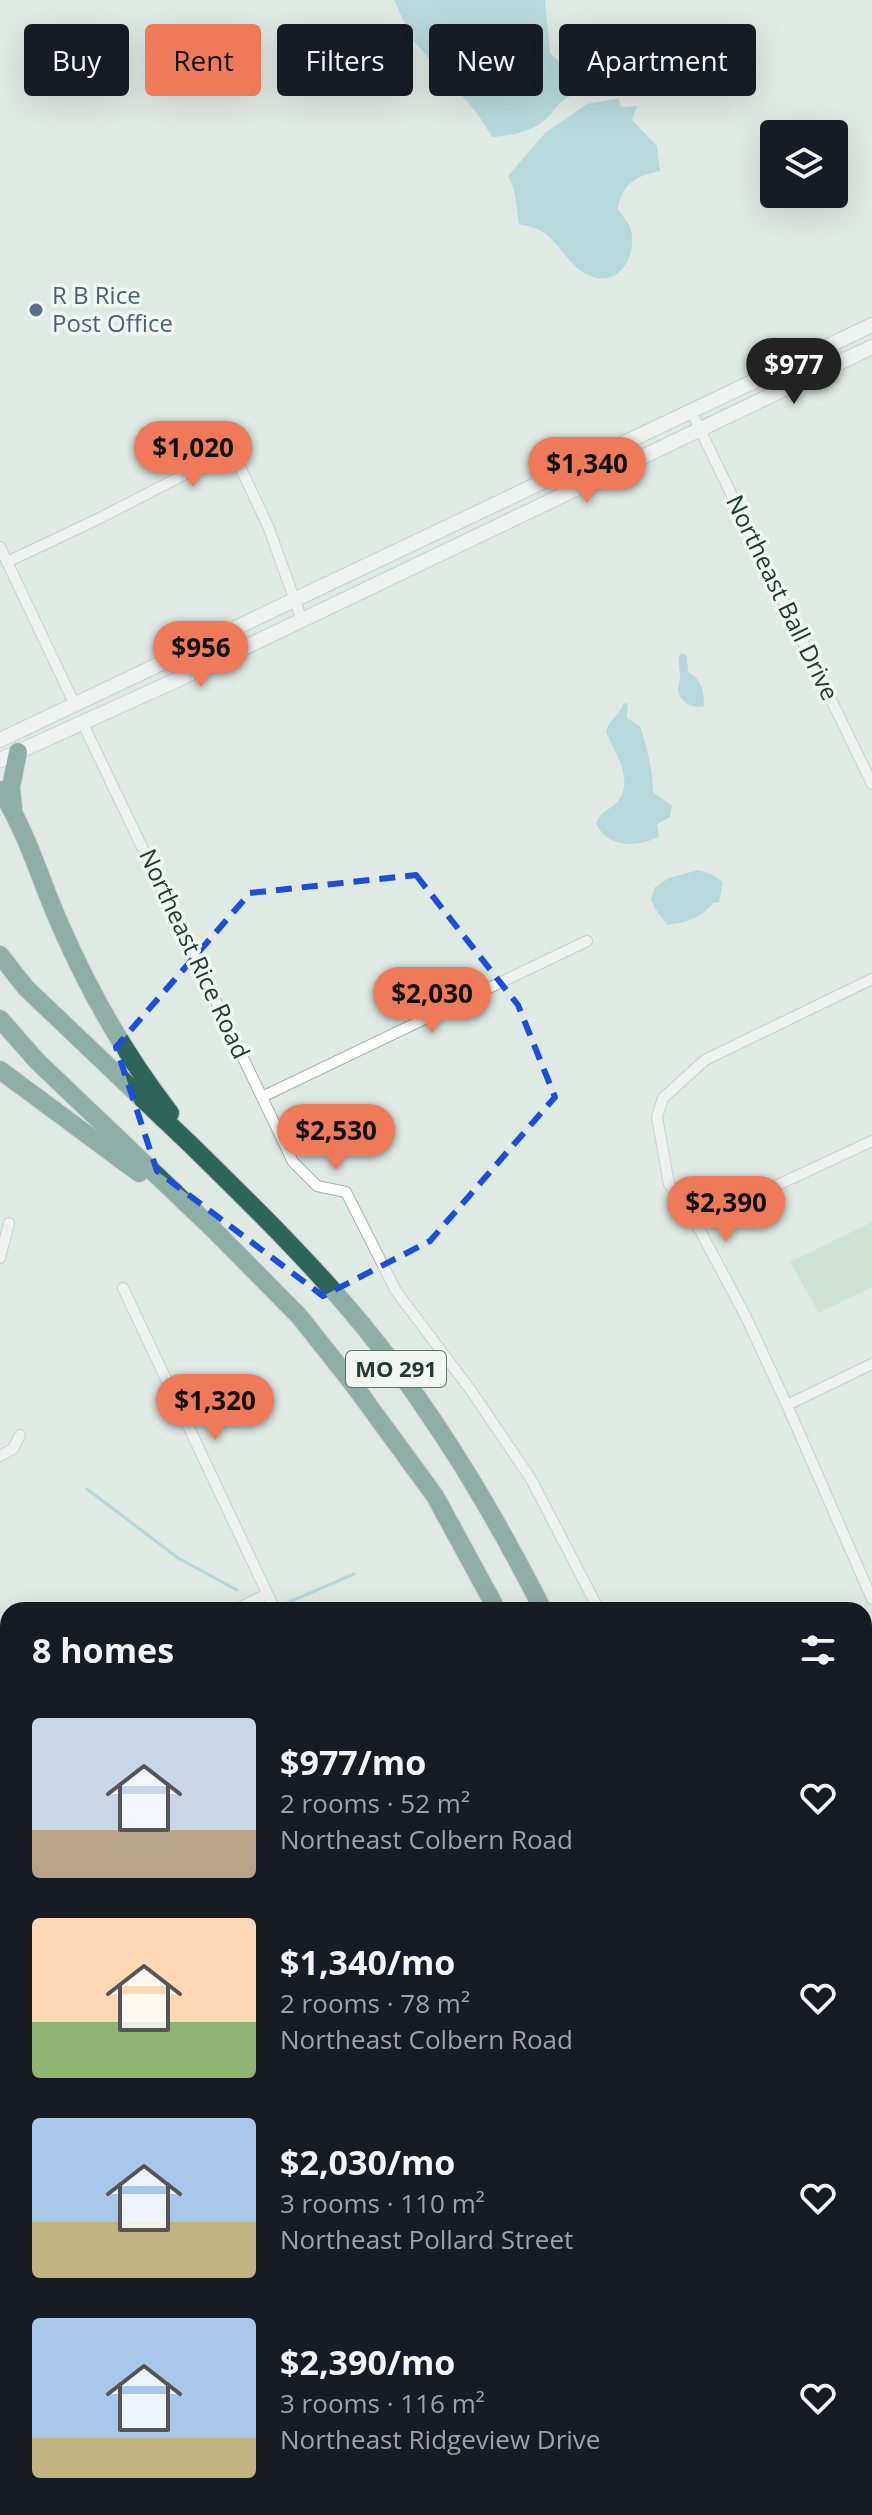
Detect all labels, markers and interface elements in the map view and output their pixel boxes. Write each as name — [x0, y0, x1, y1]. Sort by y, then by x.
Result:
chip: Buy — [24, 24, 129, 96]
chip: Rent — [145, 24, 261, 96]
chip: Filters — [277, 24, 413, 96]
chip: New — [429, 24, 543, 96]
chip: Apartment — [559, 24, 756, 96]
map controls — [760, 120, 848, 208]
button: layers — [760, 120, 848, 208]
place label: R B Rice Post Office — [52, 278, 173, 339]
marker: R B Rice Post Office — [27, 301, 45, 319]
pin: $977 — [747, 338, 841, 406]
text: $977 — [764, 346, 824, 382]
pin: $1,020 — [128, 421, 258, 489]
text: $1,020 — [152, 429, 234, 465]
pin: $1,340 — [522, 437, 652, 505]
text: $1,340 — [546, 445, 628, 481]
street label: Northeast Ball Drive — [719, 489, 847, 706]
pin: $956 — [154, 621, 248, 689]
text: $956 — [171, 629, 231, 665]
street label: Northeast Rice Road — [132, 843, 258, 1064]
pin: $2,030 — [367, 967, 497, 1035]
text: $2,030 — [391, 975, 473, 1011]
pin: $2,530 — [271, 1104, 401, 1172]
text: $2,530 — [295, 1112, 377, 1148]
pin: $2,390 — [661, 1176, 791, 1244]
text: $2,390 — [685, 1184, 767, 1220]
road number: MO 291 — [346, 1351, 446, 1387]
pin: $1,320 — [150, 1374, 280, 1442]
text: $1,320 — [174, 1382, 256, 1418]
text: 8 homes — [32, 1627, 174, 1673]
icon: filters — [796, 1628, 840, 1672]
text: $977/mo — [280, 1739, 426, 1785]
icon: home — [96, 1750, 192, 1846]
icon: heart — [796, 1776, 840, 1820]
text: 2 rooms · 52 m² — [280, 1785, 470, 1821]
text: Northeast Colbern Road — [280, 1821, 573, 1857]
text: $1,340/mo — [280, 1939, 455, 1985]
icon: home — [96, 1950, 192, 2046]
icon: heart — [796, 1976, 840, 2020]
text: 2 rooms · 78 m² — [280, 1985, 470, 2021]
text: Northeast Colbern Road — [280, 2021, 573, 2057]
text: $2,030/mo — [280, 2139, 455, 2185]
icon: home — [96, 2150, 192, 2246]
icon: heart — [796, 2176, 840, 2220]
text: 3 rooms · 110 m² — [280, 2185, 485, 2221]
text: Northeast Pollard Street — [280, 2221, 573, 2257]
text: $2,390/mo — [280, 2339, 455, 2385]
icon: home — [96, 2350, 192, 2446]
icon: heart — [796, 2376, 840, 2420]
text: 3 rooms · 116 m² — [280, 2385, 485, 2421]
text: Northeast Ridgeview Drive — [280, 2421, 600, 2457]

